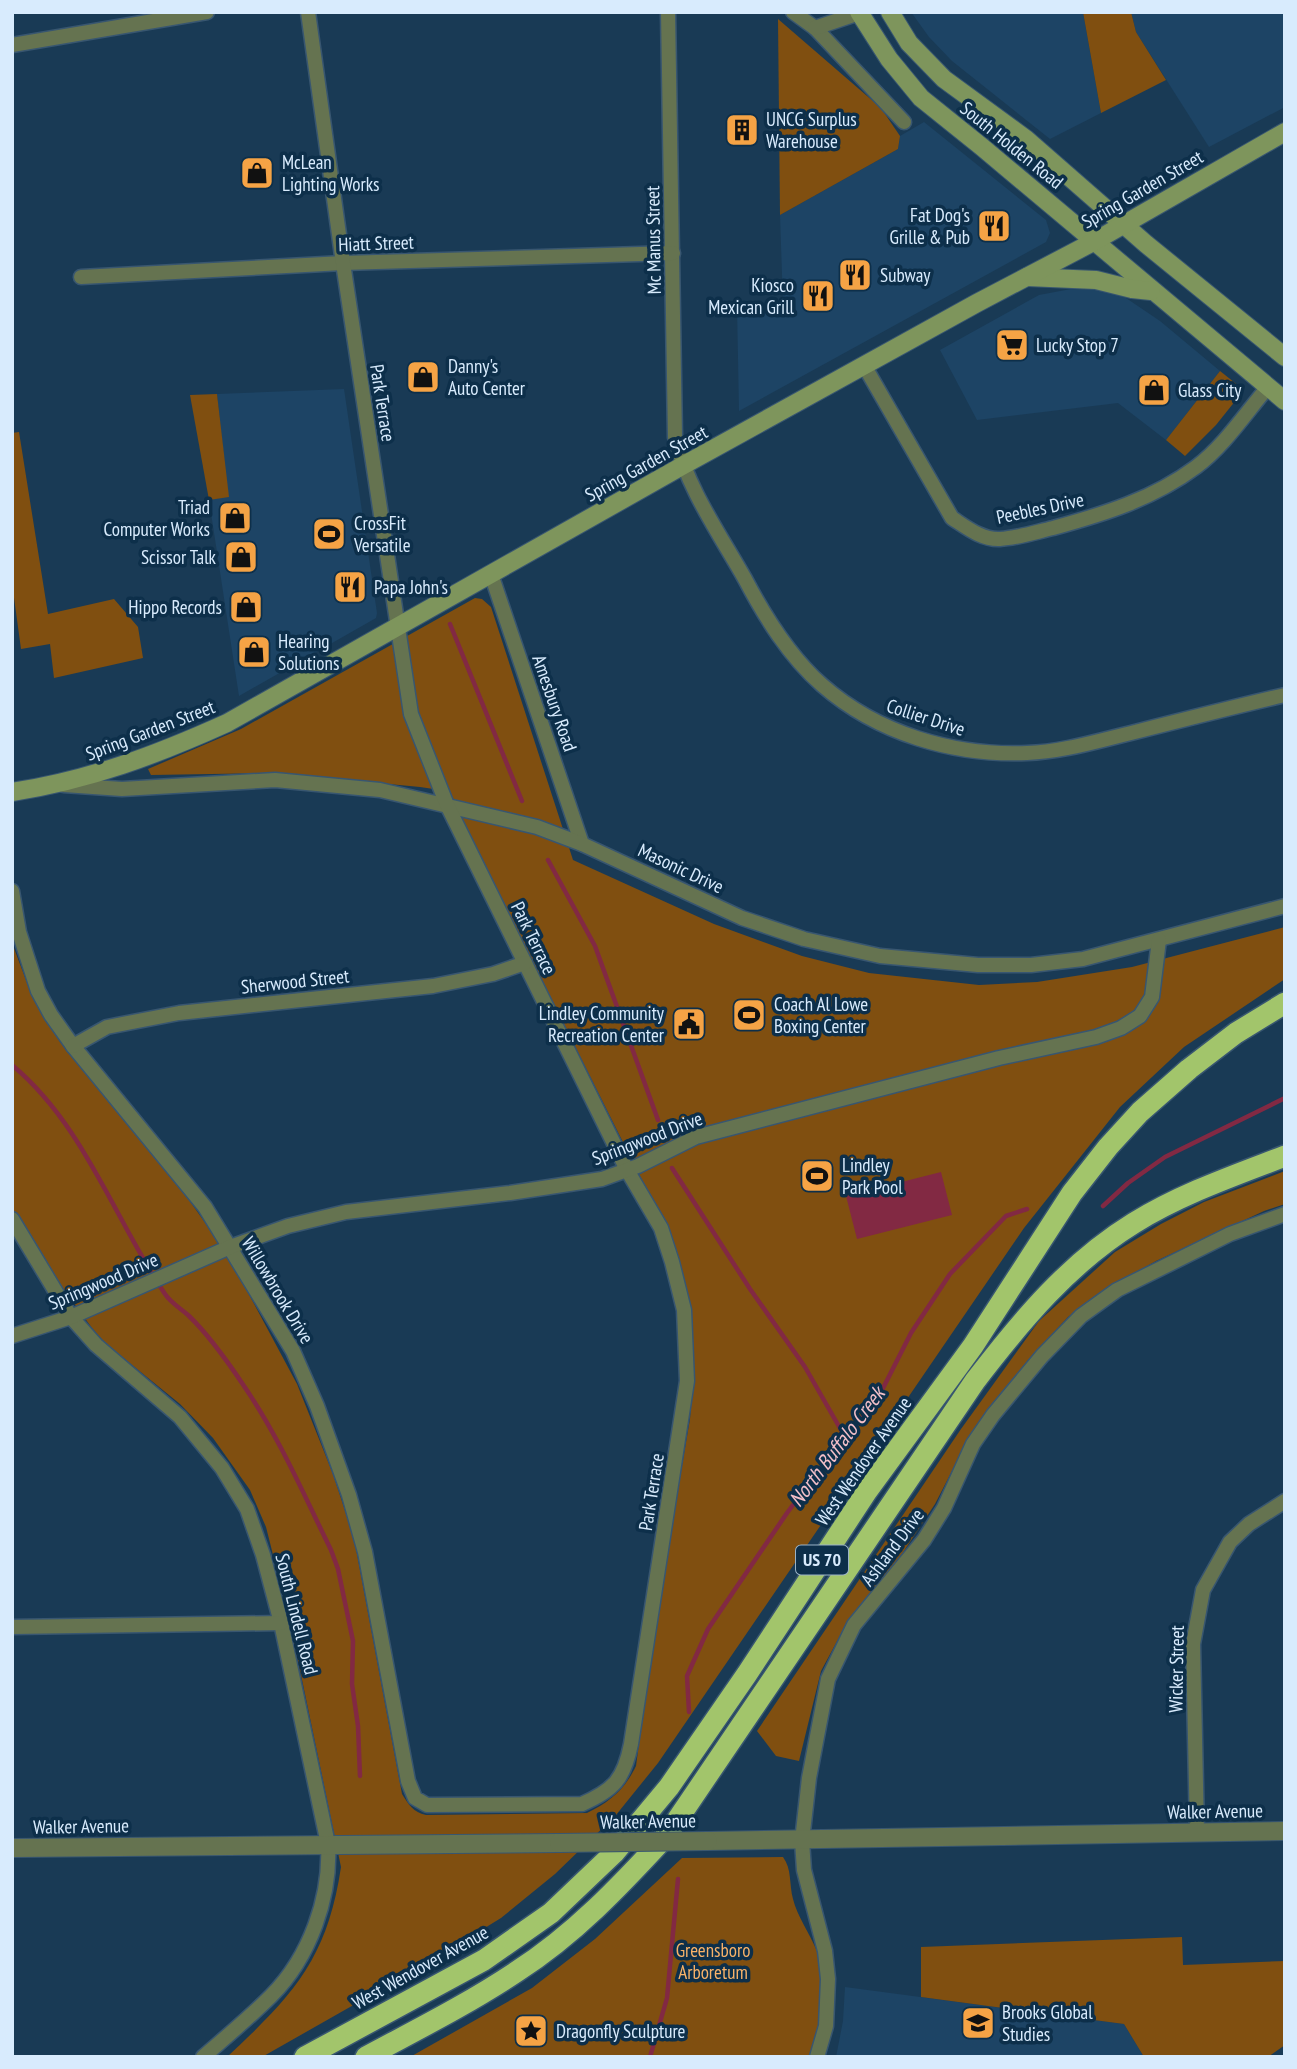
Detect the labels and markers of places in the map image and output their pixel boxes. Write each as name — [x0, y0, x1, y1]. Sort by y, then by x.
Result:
place label: UNCG Surplus Warehouse — [766, 107, 857, 153]
building icon: UNCG Surplus Warehouse — [723, 111, 761, 149]
place label: McLean Lighting Works — [282, 150, 380, 196]
shop icon: McLean Lighting Works — [238, 154, 276, 192]
place label: Fat Dog's Grille & Pub — [890, 203, 970, 249]
restaurant icon: Fat Dog's Grille & Pub — [975, 207, 1013, 245]
restaurant icon: Subway — [836, 256, 874, 294]
place label: Subway — [880, 263, 931, 287]
place label: Kiosco Mexican Grill — [708, 273, 795, 319]
restaurant icon: Kiosco Mexican Grill — [799, 277, 837, 315]
supermarket icon: Lucky Stop 7 — [993, 326, 1031, 364]
place label: Lucky Stop 7 — [1036, 333, 1119, 357]
place label: Danny's Auto Center — [448, 354, 526, 400]
shop icon: Danny's Auto Center — [404, 358, 442, 396]
shop icon: Glass City — [1135, 371, 1173, 409]
place label: Glass City — [1178, 378, 1242, 402]
place label: Triad Computer Works — [104, 495, 210, 541]
shop icon: Triad Computer Works — [216, 499, 254, 537]
place label: CrossFit Versatile — [353, 511, 411, 557]
sports icon: CrossFit Versatile — [310, 515, 348, 553]
shop icon: Scissor Talk — [222, 538, 260, 576]
place label: Scissor Talk — [141, 545, 217, 569]
restaurant icon: Papa John's — [331, 568, 369, 606]
place label: Papa John's — [374, 575, 448, 599]
shop icon: Hippo Records — [227, 588, 265, 626]
place label: Hippo Records — [128, 595, 222, 619]
place label: Hearing Solutions — [278, 629, 339, 675]
shop icon: Hearing Solutions — [235, 633, 273, 671]
place label: Coach Al Lowe Boxing Center — [774, 992, 868, 1038]
sports icon: Coach Al Lowe Boxing Center — [730, 996, 768, 1034]
place label: Lindley Community Recreation Center — [539, 1001, 665, 1047]
public building icon: Lindley Community Recreation Center — [670, 1005, 708, 1043]
place label: Lindley Park Pool — [842, 1153, 903, 1199]
sports icon: Lindley Park Pool — [798, 1157, 836, 1195]
place label: Brooks Global Studies — [1002, 2000, 1093, 2046]
school or university icon: Brooks Global Studies — [959, 2004, 997, 2042]
place icon: Dragonfly Sculpture — [512, 2012, 550, 2050]
place label: Dragonfly Sculpture — [556, 2019, 686, 2043]

